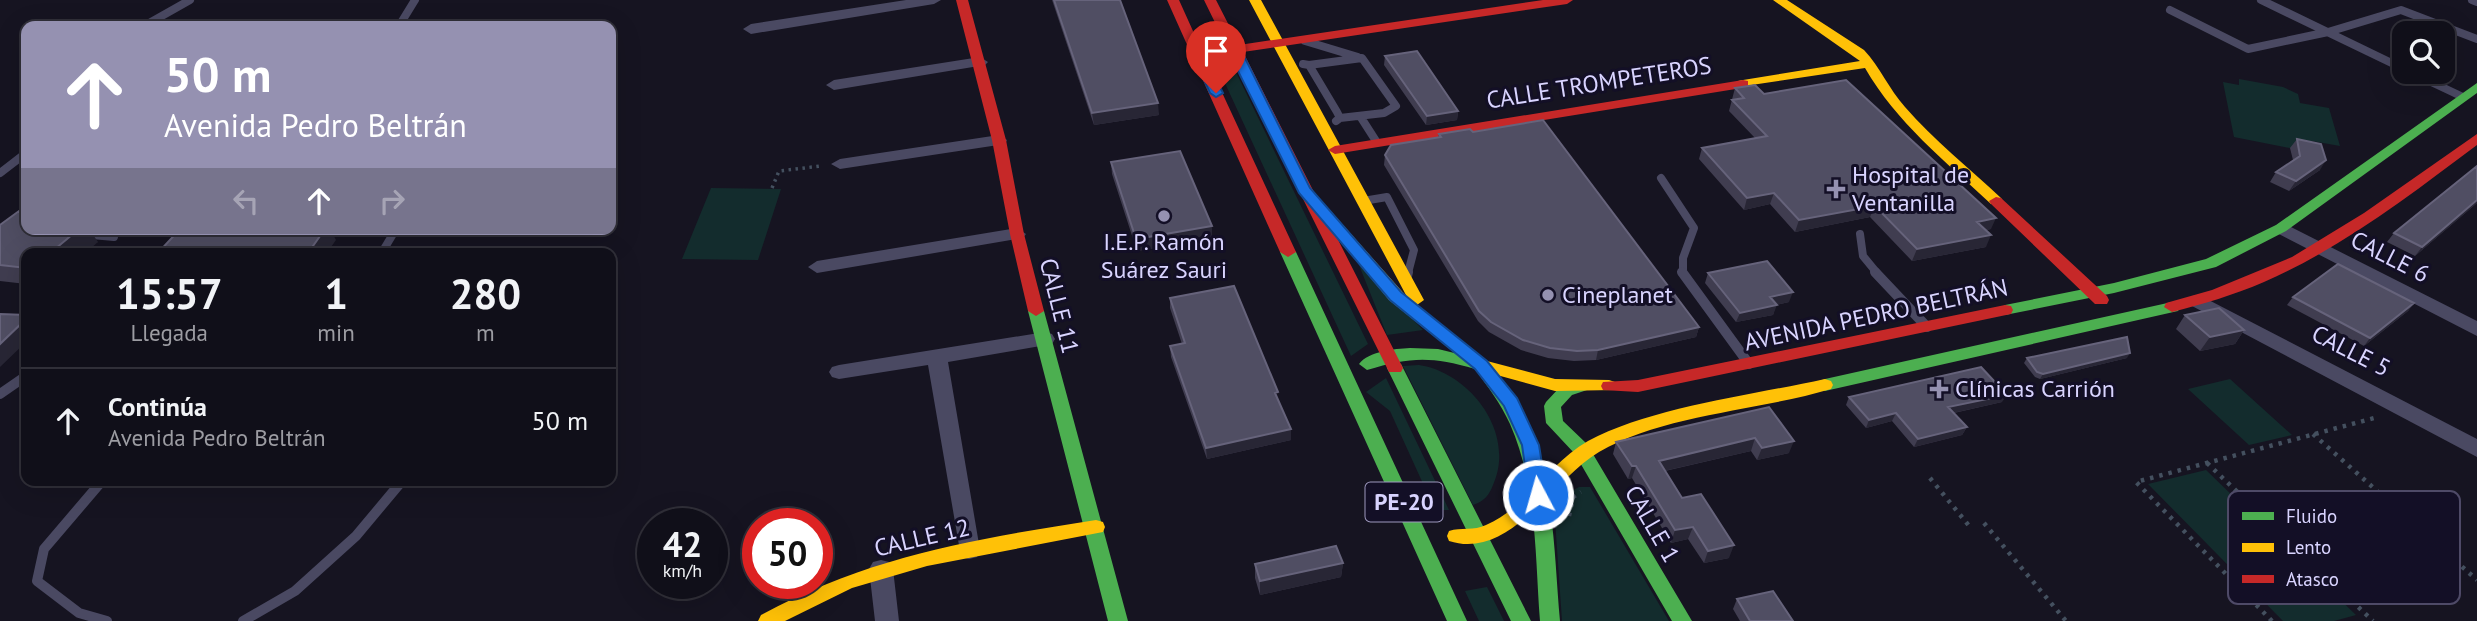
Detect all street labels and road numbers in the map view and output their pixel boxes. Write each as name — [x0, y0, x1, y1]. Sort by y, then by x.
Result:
street label: CALLE TROMPETEROS — [1484, 49, 1714, 116]
street label: CALLE 6 — [2346, 224, 2435, 289]
street label: CALLE 11 — [1033, 255, 1086, 357]
street label: AVENIDA PEDRO BELTRÁN — [1741, 271, 2011, 358]
street label: CALLE 5 — [2307, 318, 2396, 383]
street label: CALLE 1 — [1618, 480, 1687, 568]
road number: PE-20 — [1366, 482, 1442, 522]
street label: CALLE 12 — [871, 511, 973, 564]

